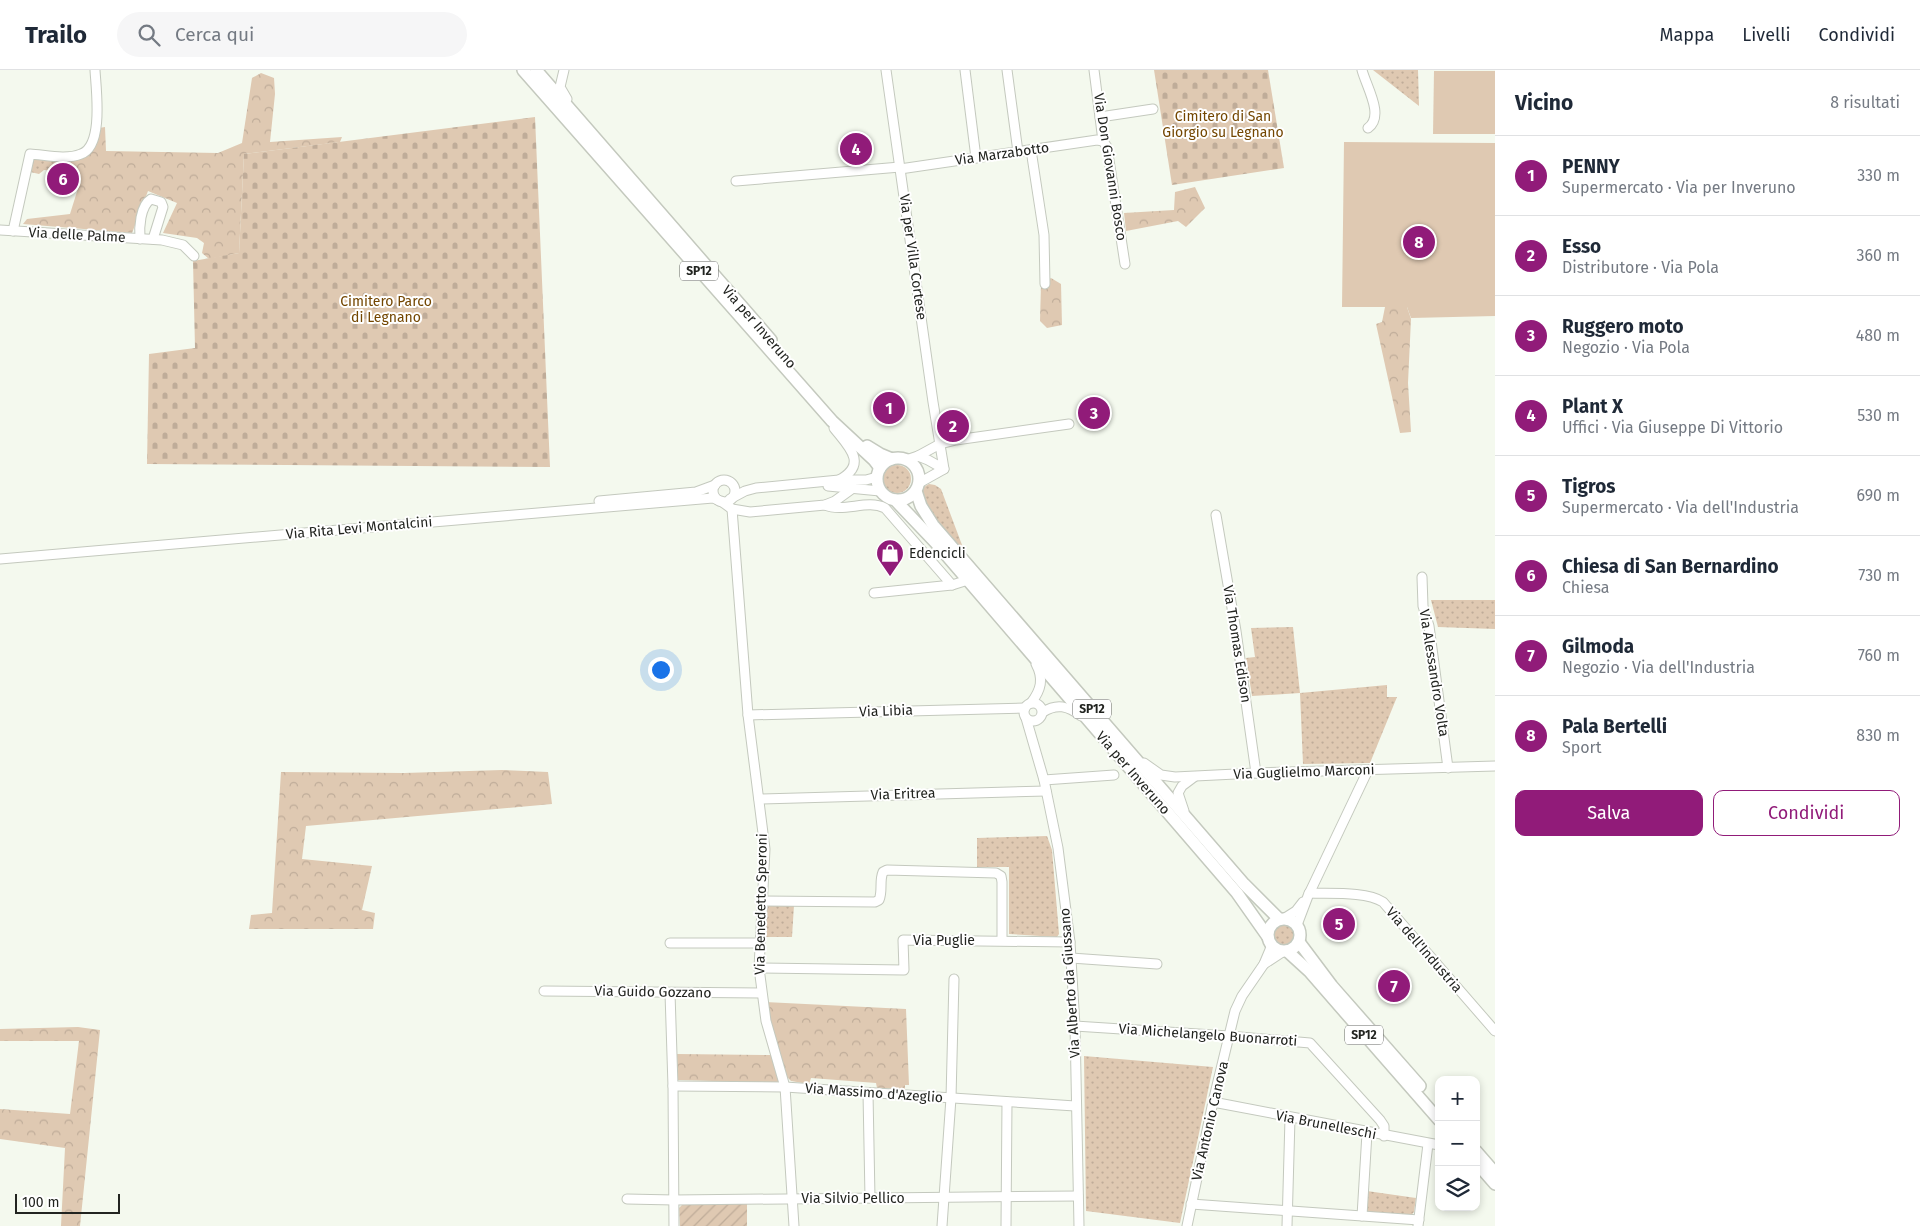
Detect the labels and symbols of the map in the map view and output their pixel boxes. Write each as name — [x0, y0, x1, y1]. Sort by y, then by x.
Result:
street label: Via Don Giovanni Bosco — [1090, 92, 1130, 242]
park label: Cimitero di San Giorgio su Legnano — [1162, 108, 1284, 141]
pin: 4 — [840, 130, 872, 168]
street label: Via Marzabotto — [954, 139, 1050, 169]
pin: 6 — [47, 160, 79, 198]
street label: Via per Villa Cortese — [896, 193, 930, 321]
pin: 8 — [1403, 223, 1435, 261]
street label: Via delle Palme — [28, 224, 126, 246]
road number: SP12 — [680, 262, 718, 280]
street label: Via per Inveruno — [718, 282, 800, 372]
park label: Cimitero Parco di Legnano — [340, 293, 432, 326]
pin: 1 — [873, 389, 905, 427]
pin: 3 — [1078, 394, 1110, 432]
pin: 2 — [937, 407, 969, 445]
street label: Via Rita Levi Montalcini — [285, 513, 433, 543]
shop icon: Edencicli — [875, 538, 905, 577]
place label: Edencicli — [909, 545, 966, 562]
street label: Via Thomas Edison — [1219, 584, 1255, 704]
street label: Via Alessandro Volta — [1416, 608, 1452, 738]
your location — [648, 657, 674, 683]
road number: SP12 — [1073, 700, 1111, 718]
street label: Via Libia — [859, 702, 913, 720]
street label: Via per Inveruno — [1092, 728, 1174, 818]
street label: Via Guglielmo Marconi — [1233, 761, 1375, 783]
street label: Via Eritrea — [870, 784, 936, 804]
street label: Via Benedetto Speroni — [751, 833, 771, 975]
street label: Via dell'Industria — [1382, 904, 1466, 996]
pin: 5 — [1323, 905, 1355, 943]
street label: Via Alberto da Giussano — [1056, 907, 1084, 1059]
street label: Via Puglie — [913, 932, 975, 949]
pin: 7 — [1378, 967, 1410, 1005]
street label: Via Guido Gozzano — [594, 982, 712, 1002]
street label: Via Michelangelo Buonarroti — [1118, 1020, 1298, 1050]
road number: SP12 — [1345, 1026, 1383, 1044]
street label: Via Antonio Canova — [1188, 1060, 1232, 1182]
street label: Via Massimo d'Azeglio — [804, 1080, 944, 1106]
street label: Via Brunelleschi — [1274, 1107, 1378, 1143]
street label: Via Silvio Pellico — [801, 1190, 905, 1207]
scale bar — [15, 1191, 120, 1214]

